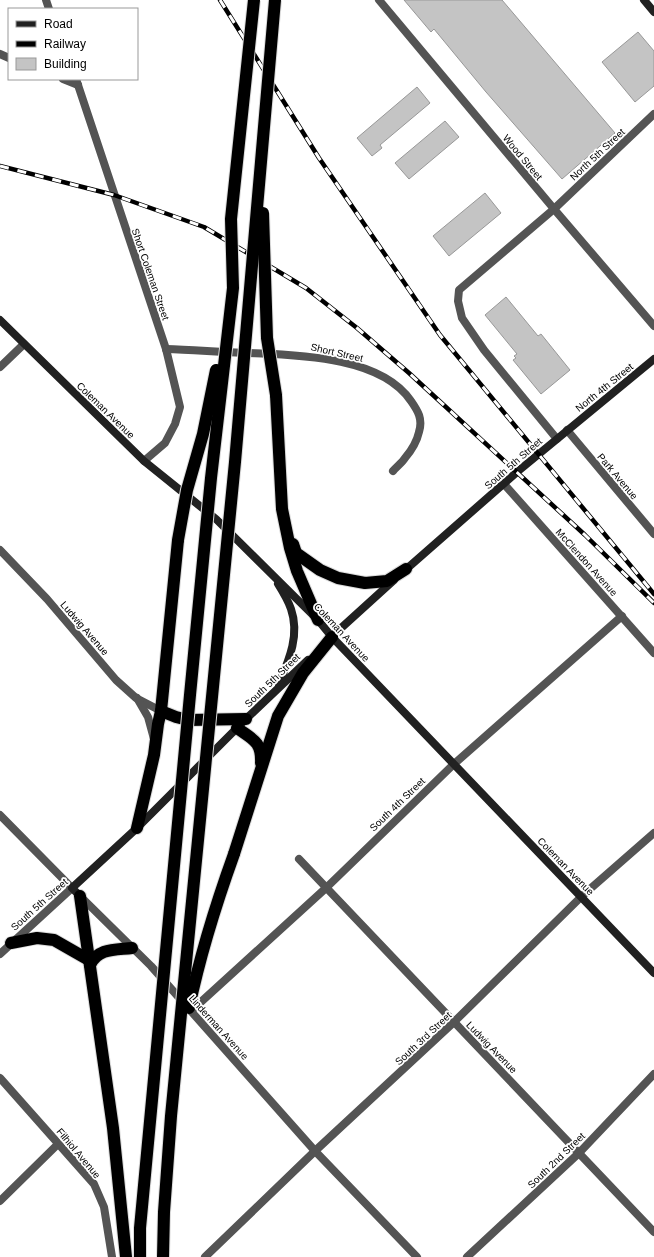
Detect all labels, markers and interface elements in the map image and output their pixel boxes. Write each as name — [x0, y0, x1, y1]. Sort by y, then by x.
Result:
legend — [8, 8, 138, 80]
text: Road — [44, 17, 73, 31]
text: Railway — [44, 37, 86, 51]
text: Building — [44, 57, 87, 71]
street label: North 5th Street — [568, 126, 627, 182]
street label: Wood Street — [501, 133, 545, 182]
street label: Short Coleman Street — [130, 227, 171, 322]
street label: Short Street — [310, 341, 364, 364]
street label: North 4th Street — [573, 361, 635, 414]
street label: Coleman Avenue — [75, 380, 137, 441]
street label: South 5th Street — [482, 435, 544, 491]
street label: Park Avenue — [595, 451, 640, 502]
street label: McClendon Avenue — [554, 526, 620, 598]
street label: Ludwig Avenue — [58, 599, 111, 658]
street label: Coleman Avenue — [312, 601, 372, 664]
street label: South 5th Street — [243, 651, 302, 709]
street label: South 4th Street — [368, 775, 427, 833]
street label: Coleman Avenue — [535, 835, 596, 898]
street label: South 5th Street — [9, 876, 70, 933]
street label: Linderman Avenue — [187, 993, 251, 1062]
street label: South 3rd Street — [393, 1009, 454, 1067]
street label: Ludwig Avenue — [464, 1019, 519, 1076]
street label: Filhiol Avenue — [54, 1126, 103, 1181]
street label: South 2nd Street — [526, 1130, 587, 1190]

